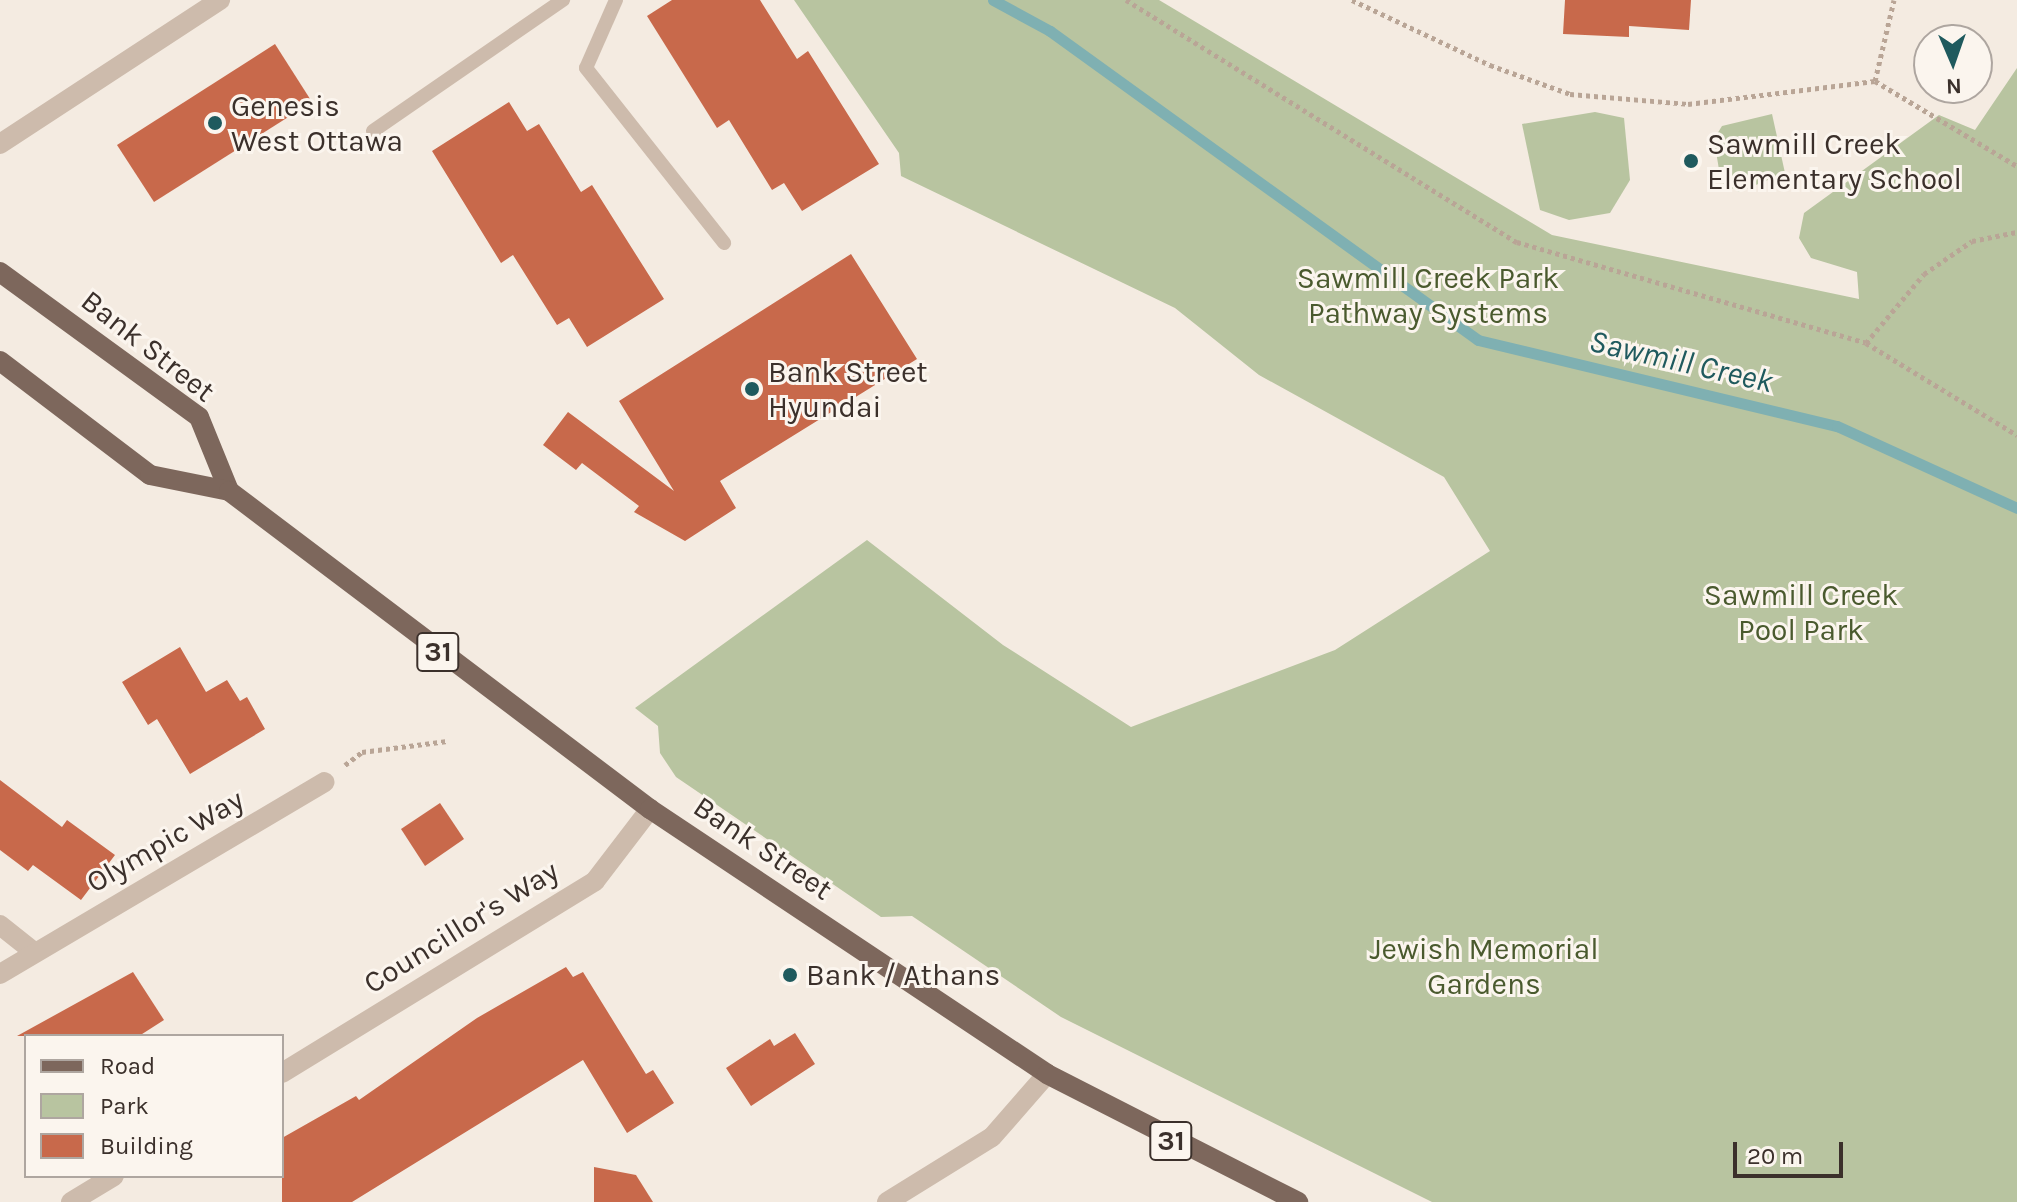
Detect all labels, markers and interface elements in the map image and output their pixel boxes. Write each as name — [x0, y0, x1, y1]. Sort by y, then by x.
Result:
north arrow — [1913, 24, 1993, 104]
text: N — [1945, 73, 1962, 99]
place label: Genesis West Ottawa — [231, 88, 403, 158]
marker: Genesis West Ottawa — [206, 114, 224, 132]
place label: Sawmill Creek Elementary School — [1707, 126, 1962, 196]
marker: Sawmill Creek Elementary School — [1682, 152, 1700, 170]
park label: Sawmill Creek Park Pathway Systems — [1297, 260, 1559, 330]
street label: Bank Street — [74, 283, 222, 409]
water label: Sawmill Creek — [1585, 322, 1777, 402]
place label: Bank Street Hyundai — [768, 354, 928, 424]
marker: Bank Street Hyundai — [743, 380, 761, 398]
park label: Sawmill Creek Pool Park — [1704, 577, 1898, 648]
road number: 31 — [416, 628, 460, 676]
street label: Olympic Way — [80, 782, 250, 900]
street label: Bank Street — [687, 788, 839, 908]
street label: Councillor's Way — [357, 853, 565, 1001]
park label: Jewish Memorial Gardens — [1369, 931, 1599, 1002]
place label: Bank / Athans — [806, 957, 1000, 993]
marker: Bank / Athans — [781, 966, 799, 984]
legend — [24, 1034, 284, 1178]
text: Road — [100, 1052, 155, 1080]
text: Park — [100, 1092, 149, 1120]
road number: 31 — [1149, 1117, 1193, 1165]
scale bar — [1737, 1126, 1847, 1176]
text: Building — [100, 1132, 193, 1160]
text: 20 m — [1747, 1142, 1803, 1170]

